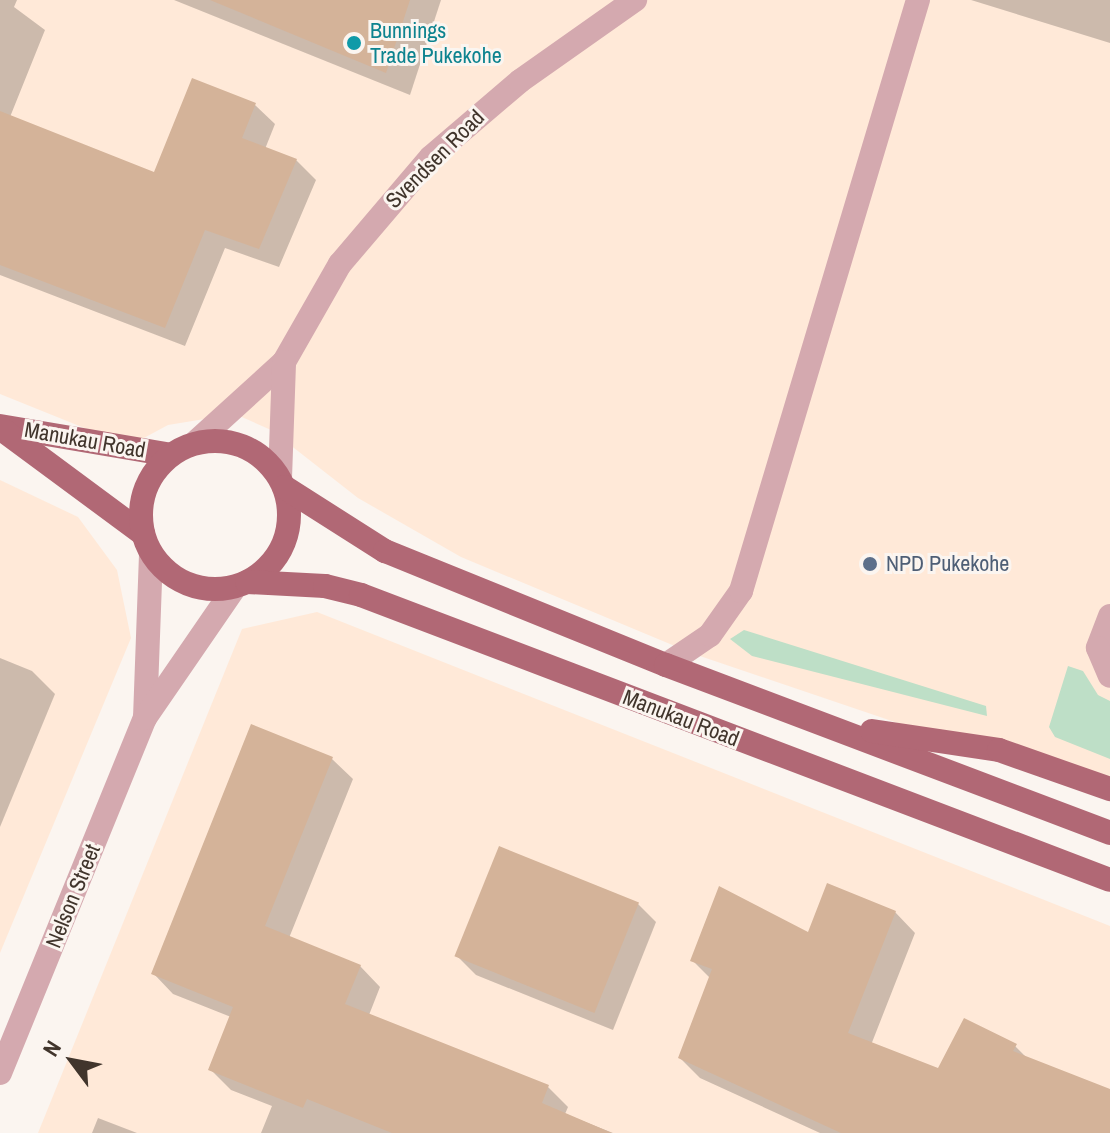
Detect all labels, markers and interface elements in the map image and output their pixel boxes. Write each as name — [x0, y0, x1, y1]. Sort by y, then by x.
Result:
place label: Bunnings Trade Pukekohe — [370, 17, 502, 68]
marker: Bunnings Trade Pukekohe — [345, 34, 363, 52]
street label: Svendsen Road — [380, 104, 490, 214]
street label: Manukau Road — [22, 416, 148, 464]
place label: NPD Pukekohe — [886, 551, 1009, 577]
marker: NPD Pukekohe — [861, 555, 879, 573]
street label: Manukau Road — [619, 684, 743, 752]
street label: Nelson Street — [40, 840, 106, 952]
north arrow — [32, 1021, 112, 1101]
text: N — [35, 1035, 68, 1062]

